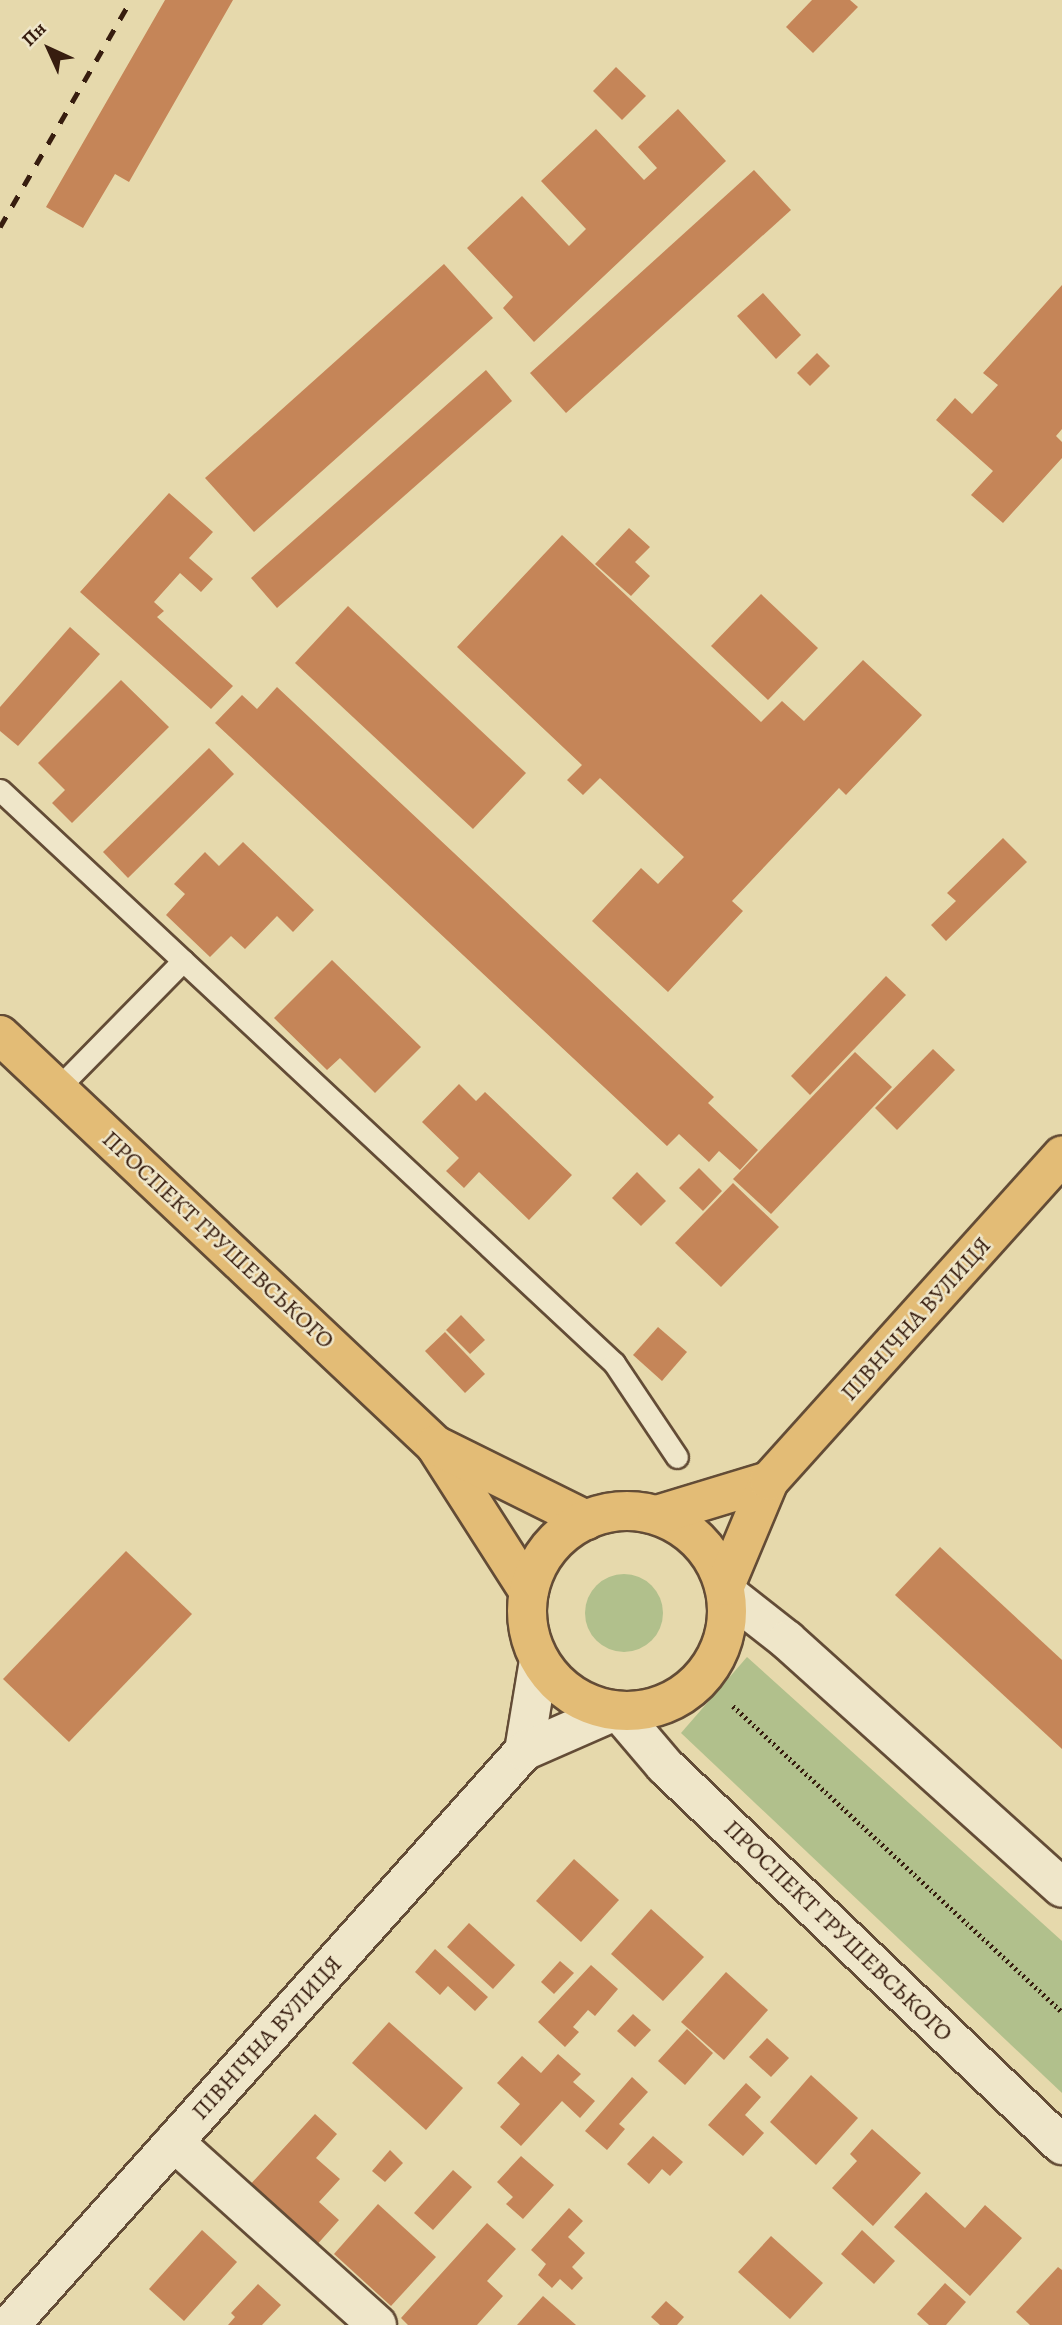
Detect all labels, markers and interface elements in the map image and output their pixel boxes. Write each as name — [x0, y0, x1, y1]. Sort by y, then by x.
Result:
north arrow — [14, 14, 84, 84]
text: Пн — [16, 16, 52, 52]
street label: ПРОСПЕКТ ГРУШЕВСЬКОГО — [96, 1125, 340, 1355]
street label: ПІВНІЧНА ВУЛИЦЯ — [835, 1231, 997, 1407]
street label: ПРОСПЕКТ ГРУШЕВСЬКОГО — [718, 1814, 958, 2048]
street label: ПІВНІЧНА ВУЛИЦЯ — [186, 1950, 348, 2126]

